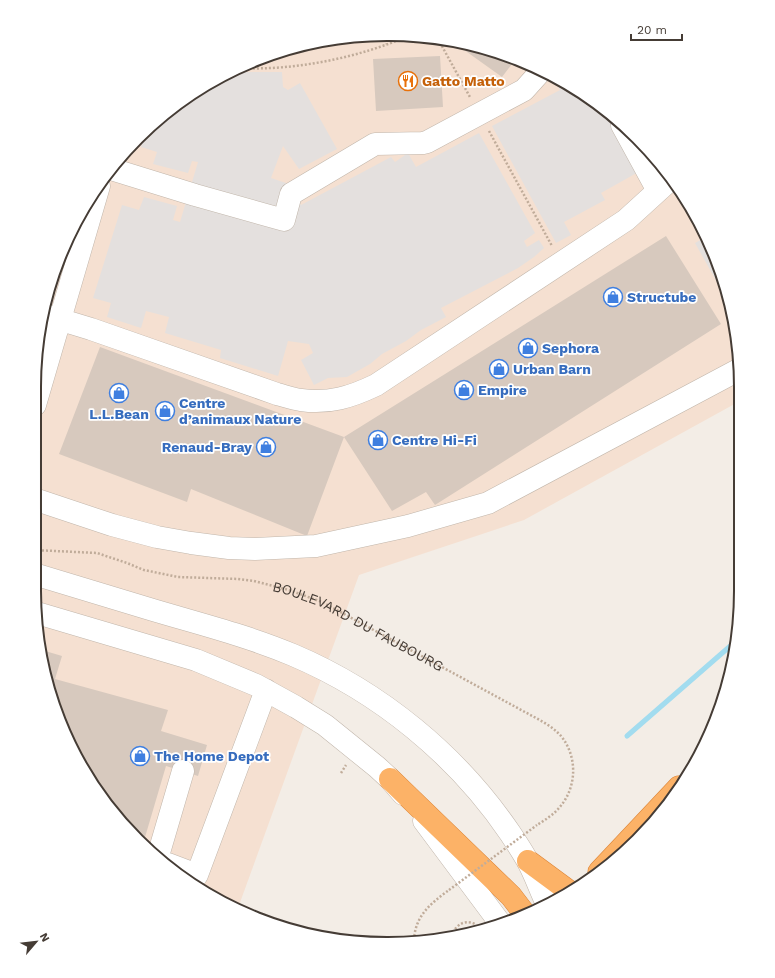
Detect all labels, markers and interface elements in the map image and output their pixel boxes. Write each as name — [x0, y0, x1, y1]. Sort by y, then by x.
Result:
scale bar — [631, 16, 682, 42]
text: 20 m — [637, 23, 667, 37]
restaurant icon: Gatto Matto — [397, 70, 419, 92]
place label: Gatto Matto — [422, 73, 505, 89]
shop icon: Structube — [602, 286, 624, 308]
place label: Structube — [627, 289, 696, 305]
shop icon: Sephora — [517, 337, 539, 359]
place label: Sephora — [542, 340, 600, 356]
shop icon: Urban Barn — [488, 358, 510, 380]
place label: Urban Barn — [513, 361, 591, 377]
shop icon: Empire — [453, 379, 475, 401]
shop icon: L.L.Bean — [108, 382, 130, 404]
place label: Empire — [478, 382, 527, 398]
place label: Centre d’animaux Nature — [179, 395, 301, 427]
shop icon: Centre d’animaux Nature — [154, 400, 176, 422]
place label: L.L.Bean — [89, 406, 149, 422]
shop icon: Centre Hi-Fi — [367, 429, 389, 451]
place label: Centre Hi-Fi — [392, 432, 477, 448]
shop icon: Renaud-Bray — [255, 436, 277, 458]
place label: Renaud-Bray — [162, 439, 252, 455]
street label: BOULEVARD DU FAUBOURG — [271, 578, 446, 674]
shop icon: The Home Depot — [129, 745, 151, 767]
place label: The Home Depot — [154, 748, 269, 764]
north arrow — [16, 922, 56, 962]
text: N — [37, 931, 52, 944]

